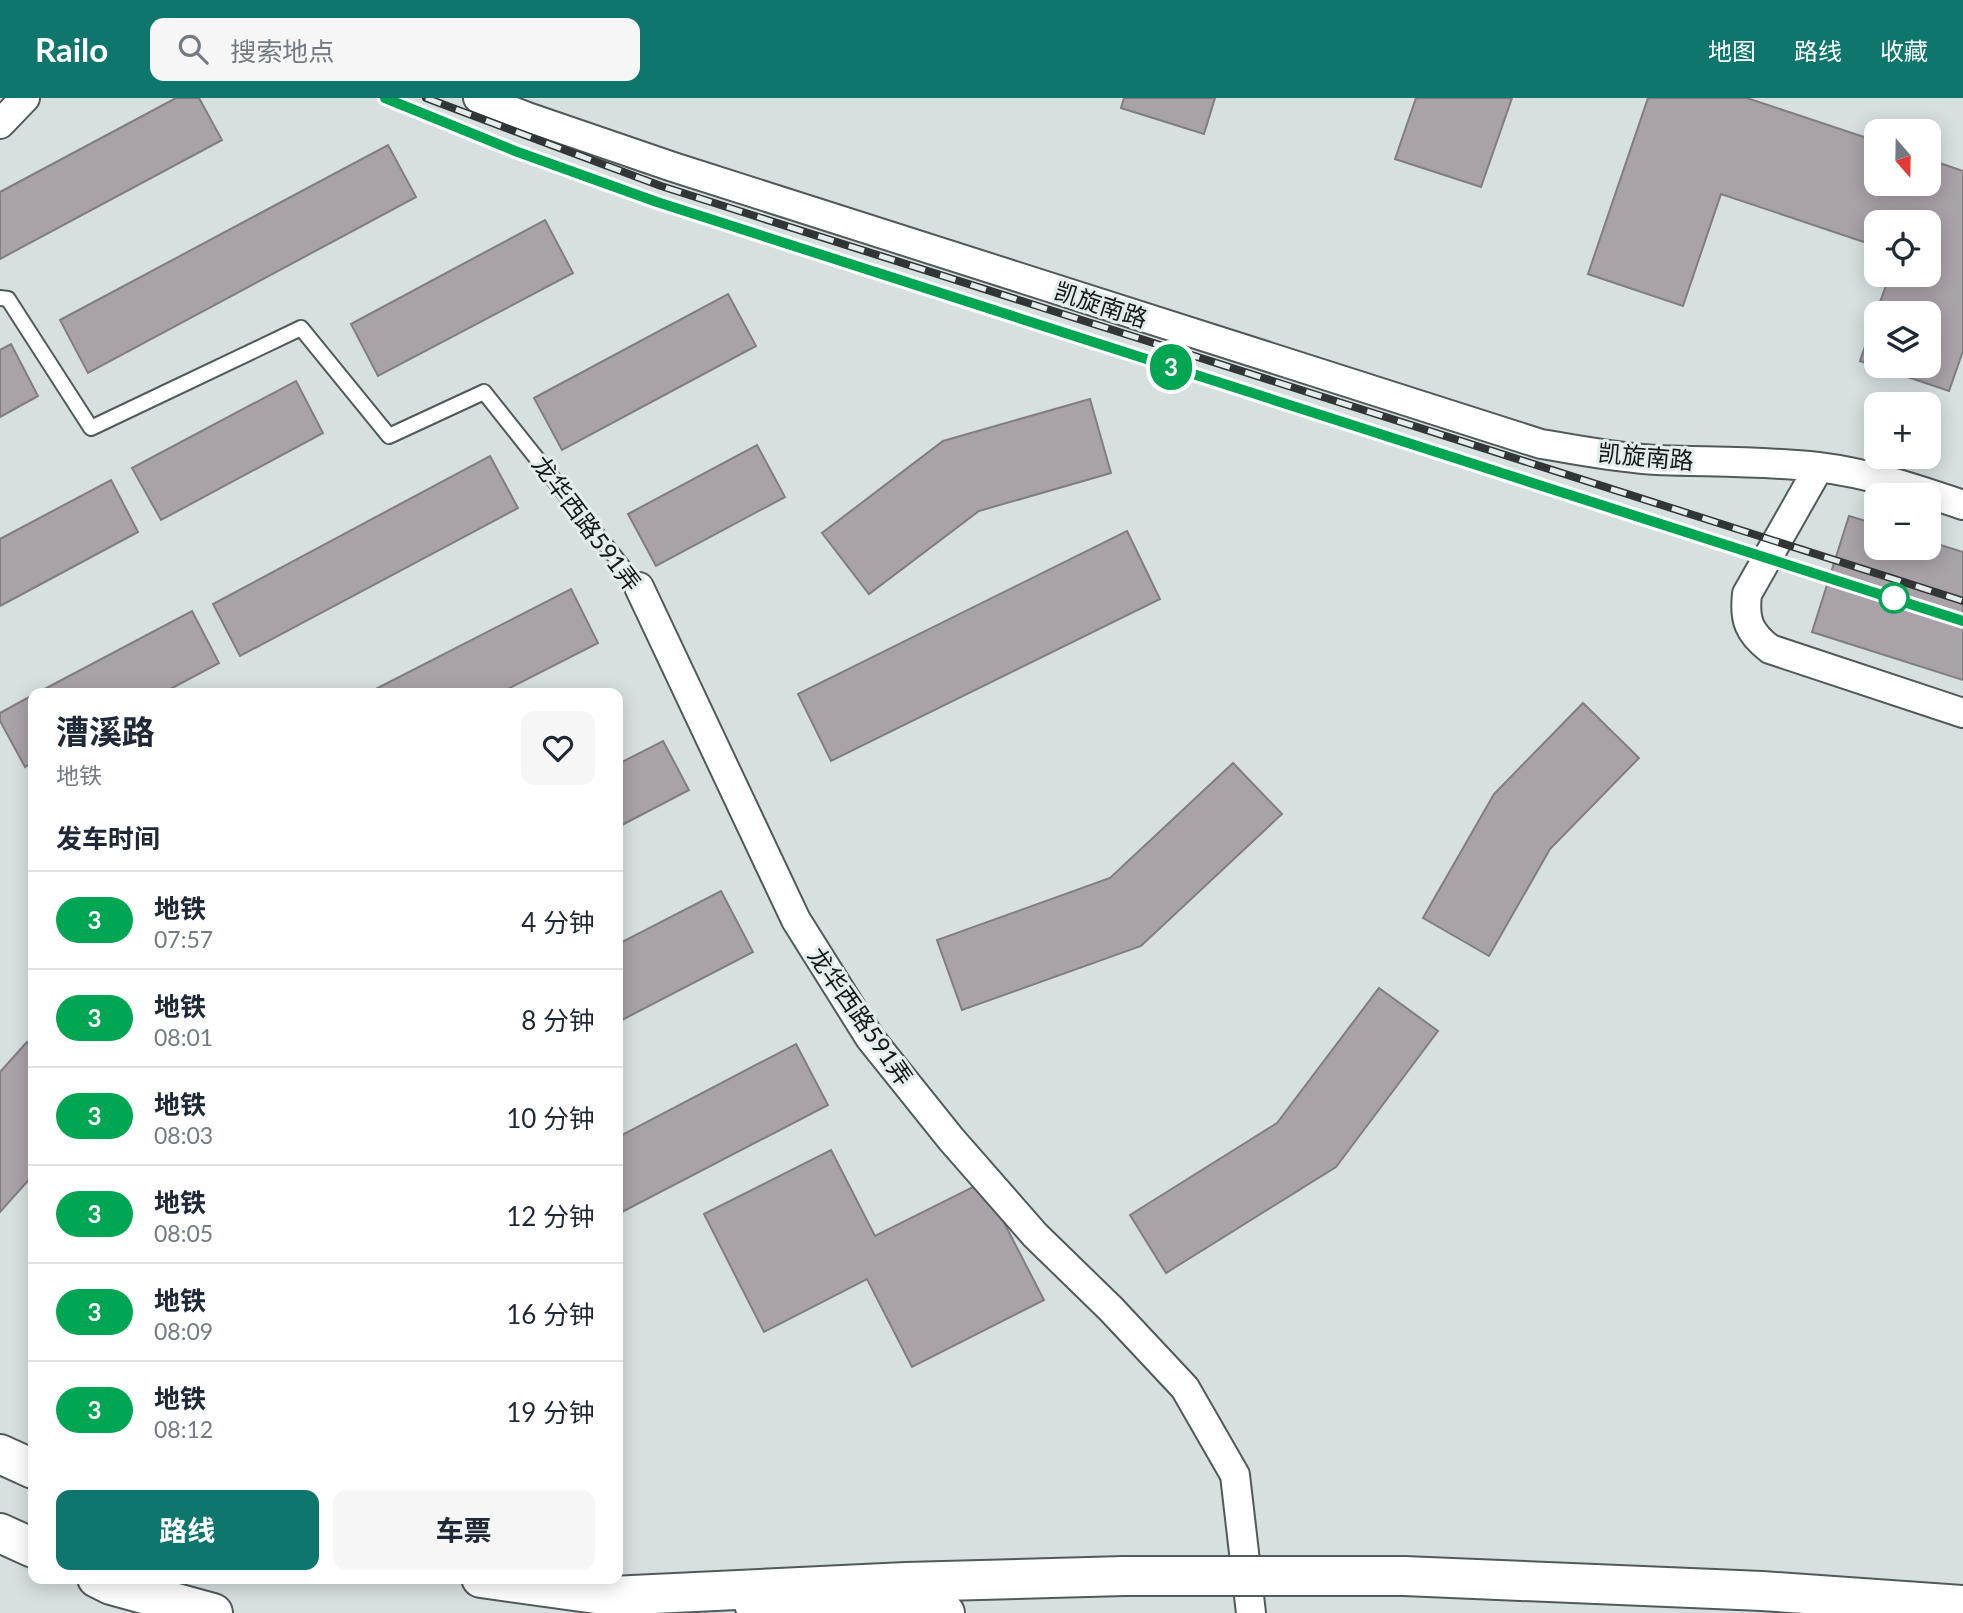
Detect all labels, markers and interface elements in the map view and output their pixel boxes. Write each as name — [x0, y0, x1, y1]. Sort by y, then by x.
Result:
search box — [150, 18, 640, 81]
text: Railo — [35, 29, 108, 69]
icon: search — [174, 30, 212, 68]
text: 搜索地点 — [230, 35, 334, 67]
text: 地图 — [1708, 36, 1756, 65]
text: 路线 — [1794, 36, 1842, 65]
text: 收藏 — [1880, 36, 1928, 65]
north arrow — [1864, 119, 1941, 196]
map controls — [1864, 119, 1941, 560]
button: locate — [1864, 210, 1941, 287]
street label: 凯旋南路 — [1051, 275, 1151, 333]
button: layers — [1864, 301, 1941, 378]
line badge: 3 — [1148, 344, 1194, 390]
text: 3 — [1164, 352, 1178, 381]
button: + — [1864, 392, 1941, 469]
street label: 凯旋南路 — [1597, 437, 1695, 475]
street label: 龙华西路591弄 — [527, 450, 647, 596]
button: − — [1864, 483, 1941, 560]
unlabelled marker — [1879, 583, 1909, 613]
text: 漕溪路 — [56, 711, 155, 751]
button: heart — [521, 711, 595, 785]
text: 地铁 — [56, 761, 102, 789]
text: 发车时间 — [56, 822, 160, 854]
text: 地铁 — [154, 892, 206, 924]
text: 3 — [88, 905, 101, 934]
text: 4 分钟 — [521, 906, 595, 938]
text: 07:57 — [154, 925, 213, 953]
street label: 龙华西路591弄 — [803, 941, 919, 1091]
text: 地铁 — [154, 990, 206, 1022]
text: 3 — [88, 1003, 101, 1032]
text: 8 分钟 — [521, 1004, 595, 1036]
text: 08:01 — [154, 1023, 213, 1051]
text: 地铁 — [154, 1088, 206, 1120]
text: 3 — [88, 1101, 101, 1130]
text: 10 分钟 — [506, 1102, 595, 1134]
text: 08:03 — [154, 1121, 213, 1149]
text: 地铁 — [154, 1186, 206, 1218]
text: 3 — [88, 1199, 101, 1228]
text: 12 分钟 — [506, 1200, 595, 1232]
text: 08:05 — [154, 1219, 213, 1247]
text: 地铁 — [154, 1284, 206, 1316]
text: 3 — [88, 1297, 101, 1326]
text: 16 分钟 — [506, 1298, 595, 1330]
text: 08:09 — [154, 1317, 213, 1345]
text: 地铁 — [154, 1382, 206, 1414]
text: 3 — [88, 1395, 101, 1424]
text: 19 分钟 — [506, 1396, 595, 1428]
text: 08:12 — [154, 1415, 213, 1443]
button: 路线 — [56, 1490, 319, 1570]
button: 车票 — [333, 1490, 595, 1570]

